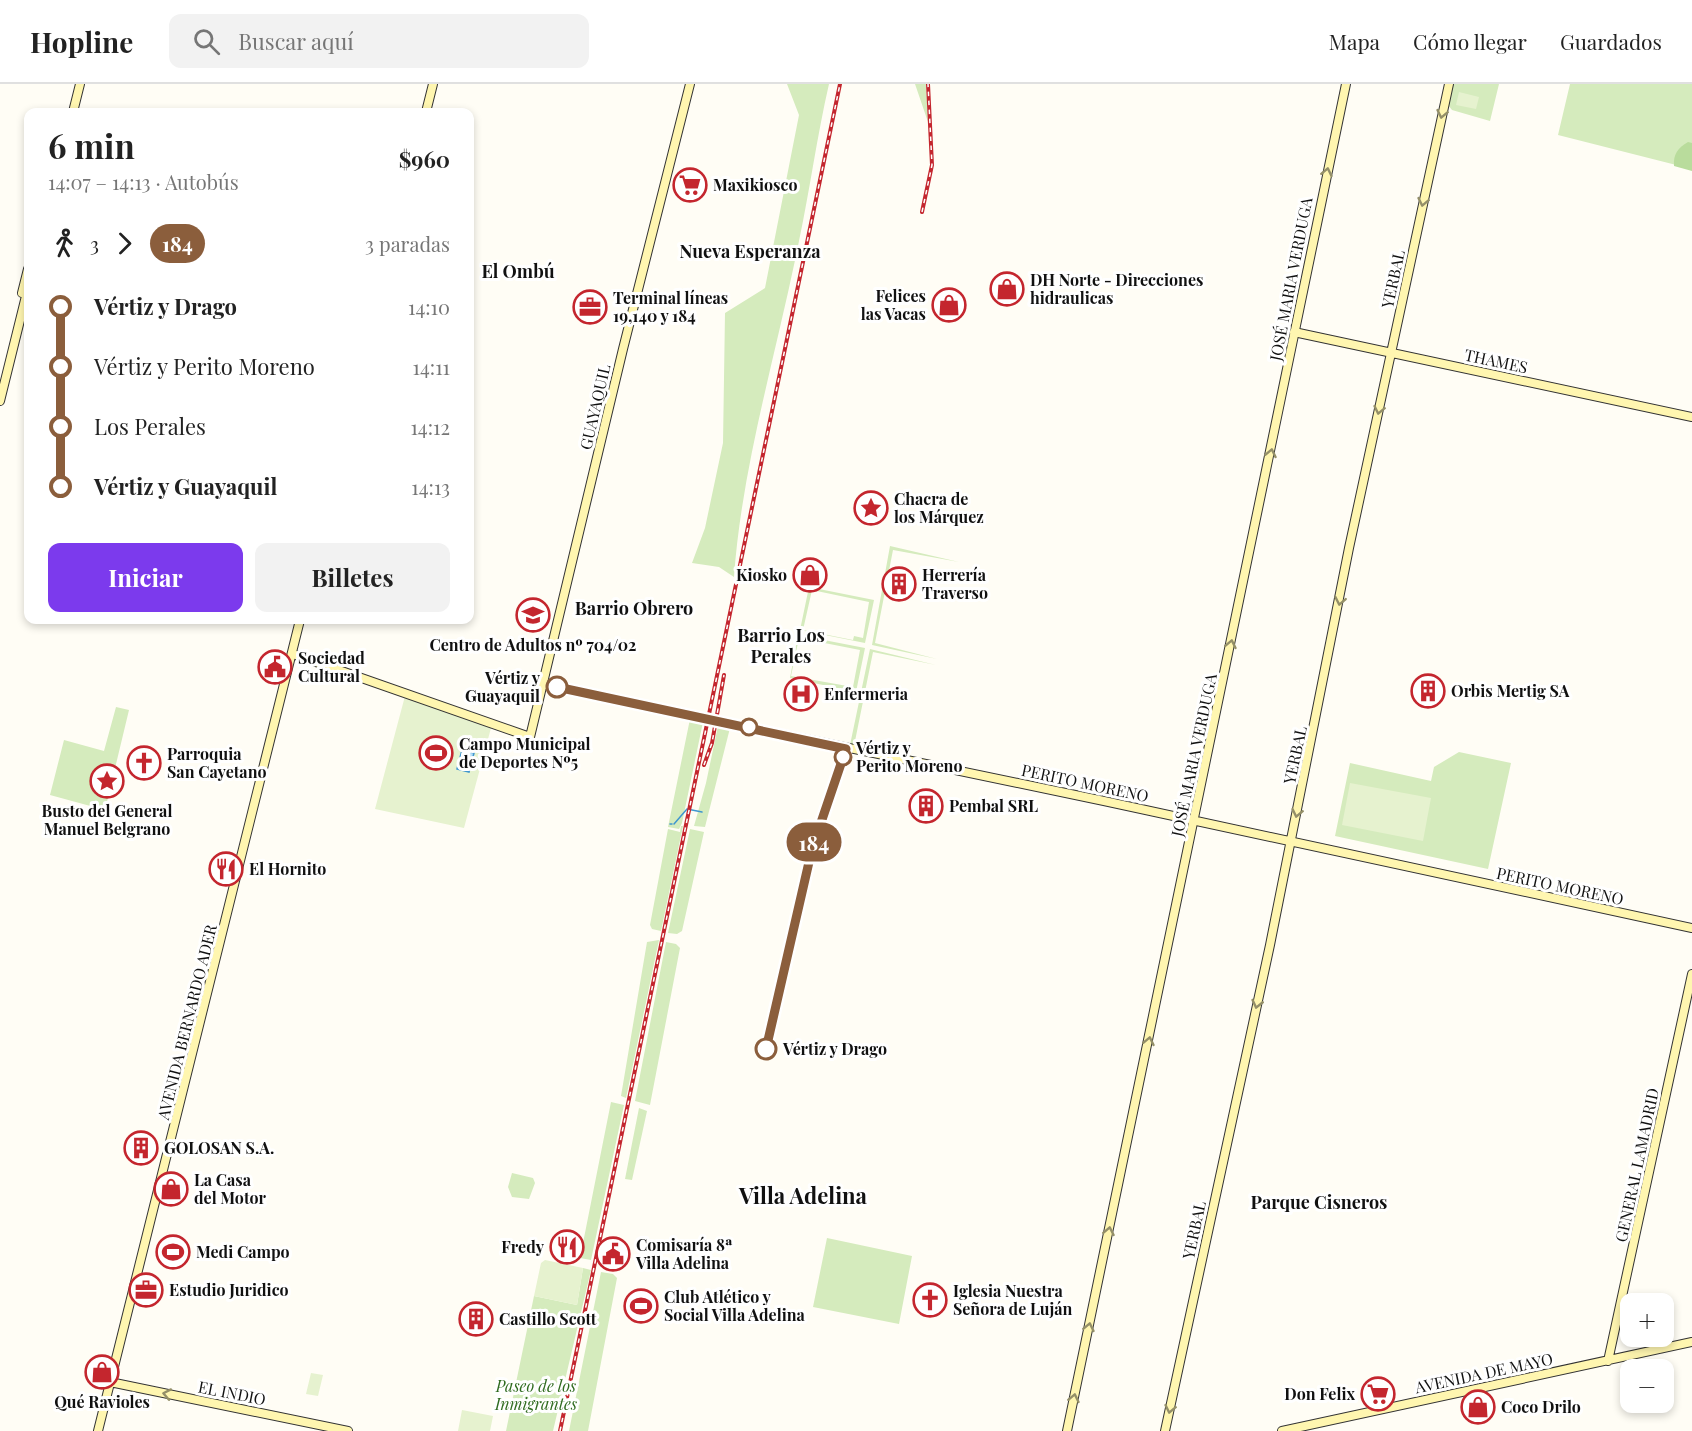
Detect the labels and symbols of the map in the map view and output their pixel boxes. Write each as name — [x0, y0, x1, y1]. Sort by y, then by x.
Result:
one-way arrow — [1437, 109, 1450, 119]
supermarket icon: Maxikiosco — [672, 167, 708, 203]
one-way arrow — [1319, 167, 1332, 177]
place label: Maxikiosco — [713, 174, 797, 195]
street label: JOSÉ MARIA VERDUGA — [1264, 194, 1317, 363]
one-way arrow — [1418, 196, 1431, 206]
district label: Nueva Esperanza — [679, 239, 821, 263]
street label: YERBAL — [1376, 248, 1409, 311]
district label: El Ombú — [481, 259, 555, 283]
place label: DH Norte - Direcciones hidraulicas — [1030, 269, 1203, 308]
shop icon: DH Norte - Direcciones hidraulicas — [989, 271, 1025, 307]
place label: Felices las Vacas — [861, 285, 926, 324]
place label: Terminal líneas 19,140 y 184 — [613, 287, 728, 326]
shop icon: Felices las Vacas — [931, 287, 967, 323]
office icon: Terminal líneas 19,140 y 184 — [572, 289, 608, 325]
street label: THAMES — [1463, 344, 1530, 377]
street label: GUAYAQUIL — [574, 362, 615, 452]
one-way arrow — [1373, 405, 1386, 415]
one-way arrow — [1264, 448, 1277, 458]
place label: Chacra de los Márquez — [894, 488, 984, 527]
place icon: Chacra de los Márquez — [853, 490, 889, 526]
shop icon: Kiosko — [792, 557, 828, 593]
place label: Kiosko — [736, 564, 787, 585]
place label: Herrería Traverso — [922, 564, 988, 603]
building icon: Herrería Traverso — [881, 566, 917, 602]
district label: Barrio Obrero — [575, 596, 693, 620]
one-way arrow — [1334, 596, 1346, 606]
school or university icon: Centro de Adultos nº 704/02 — [515, 597, 551, 633]
district label: Barrio Los Perales — [737, 623, 825, 668]
place label: Centro de Adultos nº 704/02 — [430, 634, 636, 655]
one-way arrow — [1223, 639, 1236, 649]
place label: Sociedad Cultural — [298, 647, 365, 686]
public building icon: Sociedad Cultural — [257, 649, 293, 685]
place label: Vértiz y Guayaquil — [465, 667, 541, 706]
street label: JOSÉ MARIA VERDUGA — [1166, 671, 1221, 839]
building icon: Orbis Mertig SA — [1410, 673, 1446, 709]
marker: Vértiz y Guayaquil — [546, 676, 568, 698]
hospital icon: Enfermeria — [783, 676, 819, 712]
place label: Orbis Mertig SA — [1451, 680, 1570, 701]
place label: Enfermeria — [824, 683, 909, 704]
unlabelled marker — [740, 718, 758, 736]
street label: YERBAL — [1278, 724, 1311, 787]
place label: Campo Municipal de Deportes Nº5 — [459, 733, 590, 772]
sports icon: Campo Municipal de Deportes Nº5 — [418, 735, 454, 771]
place label: Vértiz y Perito Moreno — [855, 737, 962, 776]
place label: Parroquia San Cayetano — [167, 743, 267, 782]
church icon: Parroquia San Cayetano — [126, 745, 162, 781]
marker: Vértiz y Perito Moreno — [834, 748, 852, 766]
street label: PERITO MORENO — [1020, 759, 1151, 806]
place icon: Busto del General Manuel Belgrano — [89, 763, 125, 799]
building icon: Pembal SRL — [908, 788, 944, 824]
place label: Pembal SRL — [949, 795, 1038, 816]
place label: Busto del General Manuel Belgrano — [42, 800, 172, 839]
one-way arrow — [1291, 808, 1304, 818]
line badge: 184 — [780, 822, 848, 861]
restaurant icon: El Hornito — [208, 851, 244, 887]
place label: El Hornito — [249, 858, 326, 879]
street label: PERITO MORENO — [1495, 862, 1626, 909]
street label: AVENIDA BERNARDO ADER — [152, 921, 221, 1123]
one-way arrow — [1252, 999, 1265, 1009]
one-way arrow — [1142, 1036, 1155, 1046]
marker: Vértiz y Drago — [755, 1038, 777, 1060]
place label: Vértiz y Drago — [782, 1038, 887, 1059]
street label: GENERAL LAMADRID — [1610, 1086, 1663, 1244]
building icon: GOLOSAN S.A. — [123, 1130, 159, 1166]
place label: GOLOSAN S.A. — [164, 1137, 274, 1158]
place label: La Casa del Motor — [194, 1169, 267, 1208]
shop icon: La Casa del Motor — [153, 1171, 189, 1207]
district label: Villa Adelina — [738, 1180, 868, 1210]
district label: Parque Cisneros — [1251, 1190, 1387, 1214]
street label: YERBAL — [1177, 1199, 1210, 1262]
one-way arrow — [1102, 1227, 1115, 1237]
restaurant icon: Fredy — [549, 1229, 585, 1265]
sports icon: Medi Campo — [155, 1234, 191, 1270]
place label: Comisaría 8ª Villa Adelina — [635, 1234, 733, 1273]
place label: Fredy — [501, 1236, 545, 1257]
public building icon: Comisaría 8ª Villa Adelina — [595, 1236, 631, 1272]
place label: Medi Campo — [196, 1241, 290, 1262]
office icon: Estudio Juridico — [128, 1272, 164, 1308]
place label: Estudio Juridico — [169, 1279, 289, 1300]
place label: Iglesia Nuestra Señora de Luján — [953, 1280, 1072, 1319]
church icon: Iglesia Nuestra Señora de Luján — [912, 1282, 948, 1318]
place label: Club Atlético y Social Villa Adelina — [664, 1286, 806, 1325]
sports icon: Club Atlético y Social Villa Adelina — [623, 1288, 659, 1324]
building icon: Castillo Scott — [458, 1301, 494, 1337]
place label: Castillo Scott — [499, 1308, 597, 1329]
one-way arrow — [1082, 1322, 1095, 1332]
street label: AVENIDA DE MAYO — [1412, 1348, 1555, 1398]
shop icon: Qué Ravioles — [84, 1354, 120, 1390]
park label: Paseo de los Inmigrantes — [494, 1375, 577, 1414]
street label: EL INDIO — [197, 1376, 268, 1409]
supermarket icon: Don Felix — [1360, 1376, 1396, 1412]
place label: Don Felix — [1284, 1383, 1355, 1404]
one-way arrow — [163, 1388, 173, 1401]
shop icon: Coco Drilo — [1460, 1389, 1496, 1425]
place label: Qué Ravioles — [54, 1391, 150, 1412]
one-way arrow — [1067, 1394, 1080, 1404]
place label: Coco Drilo — [1501, 1396, 1581, 1417]
one-way arrow — [1164, 1404, 1177, 1414]

